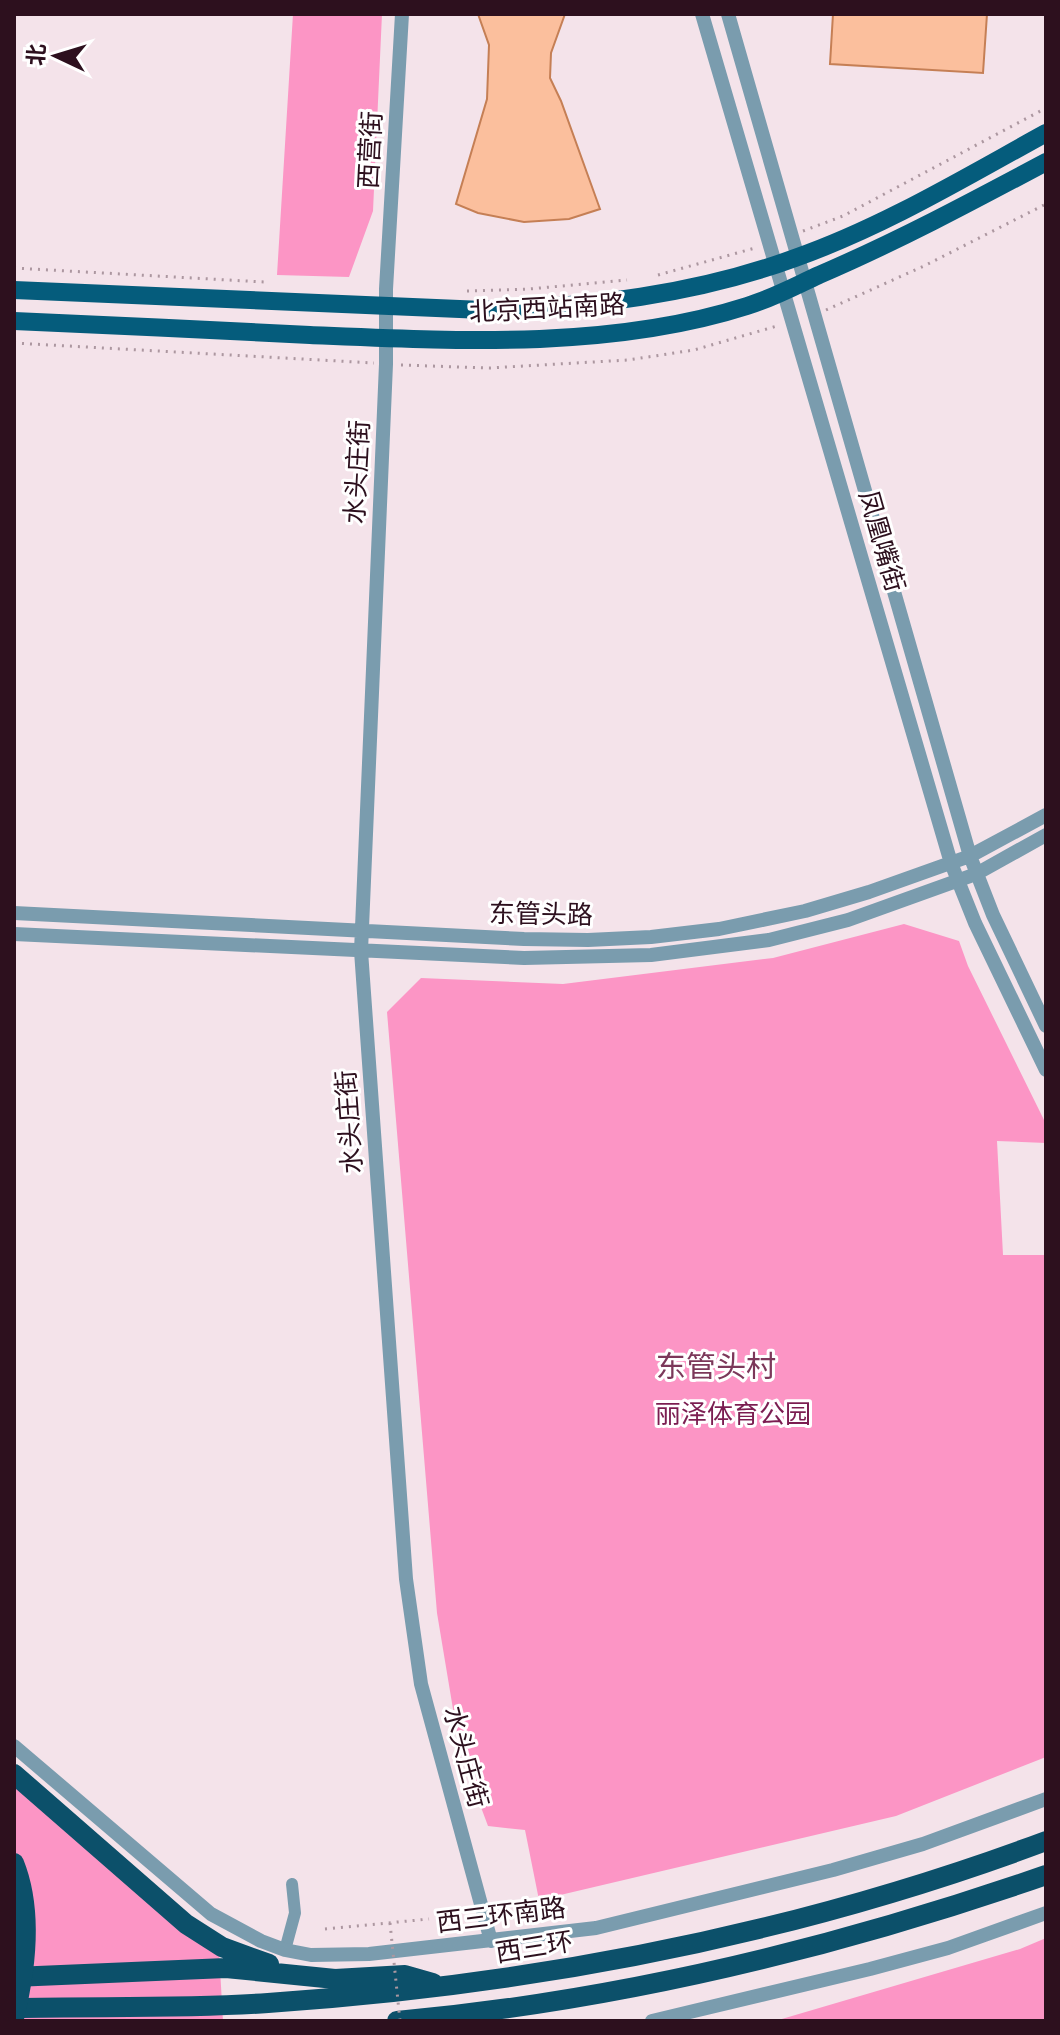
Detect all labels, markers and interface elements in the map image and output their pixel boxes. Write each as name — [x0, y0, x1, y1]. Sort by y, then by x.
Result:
north arrow — [16, 16, 96, 96]
text: 北 — [22, 43, 50, 66]
street label: 西营街 — [352, 110, 387, 190]
street label: 北京西站南路 — [468, 288, 626, 327]
street label: 水头庄街 — [338, 419, 375, 525]
street label: 凤凰嘴街 — [853, 487, 912, 595]
street label: 东管头路 — [489, 897, 593, 930]
street label: 水头庄街 — [329, 1069, 368, 1175]
district label: 东管头村 — [656, 1348, 776, 1384]
park label: 丽泽体育公园 — [655, 1398, 811, 1429]
street label: 水头庄街 — [438, 1703, 495, 1811]
street label: 西三环南路 — [435, 1891, 567, 1938]
street label: 西三环 — [493, 1925, 575, 1968]

